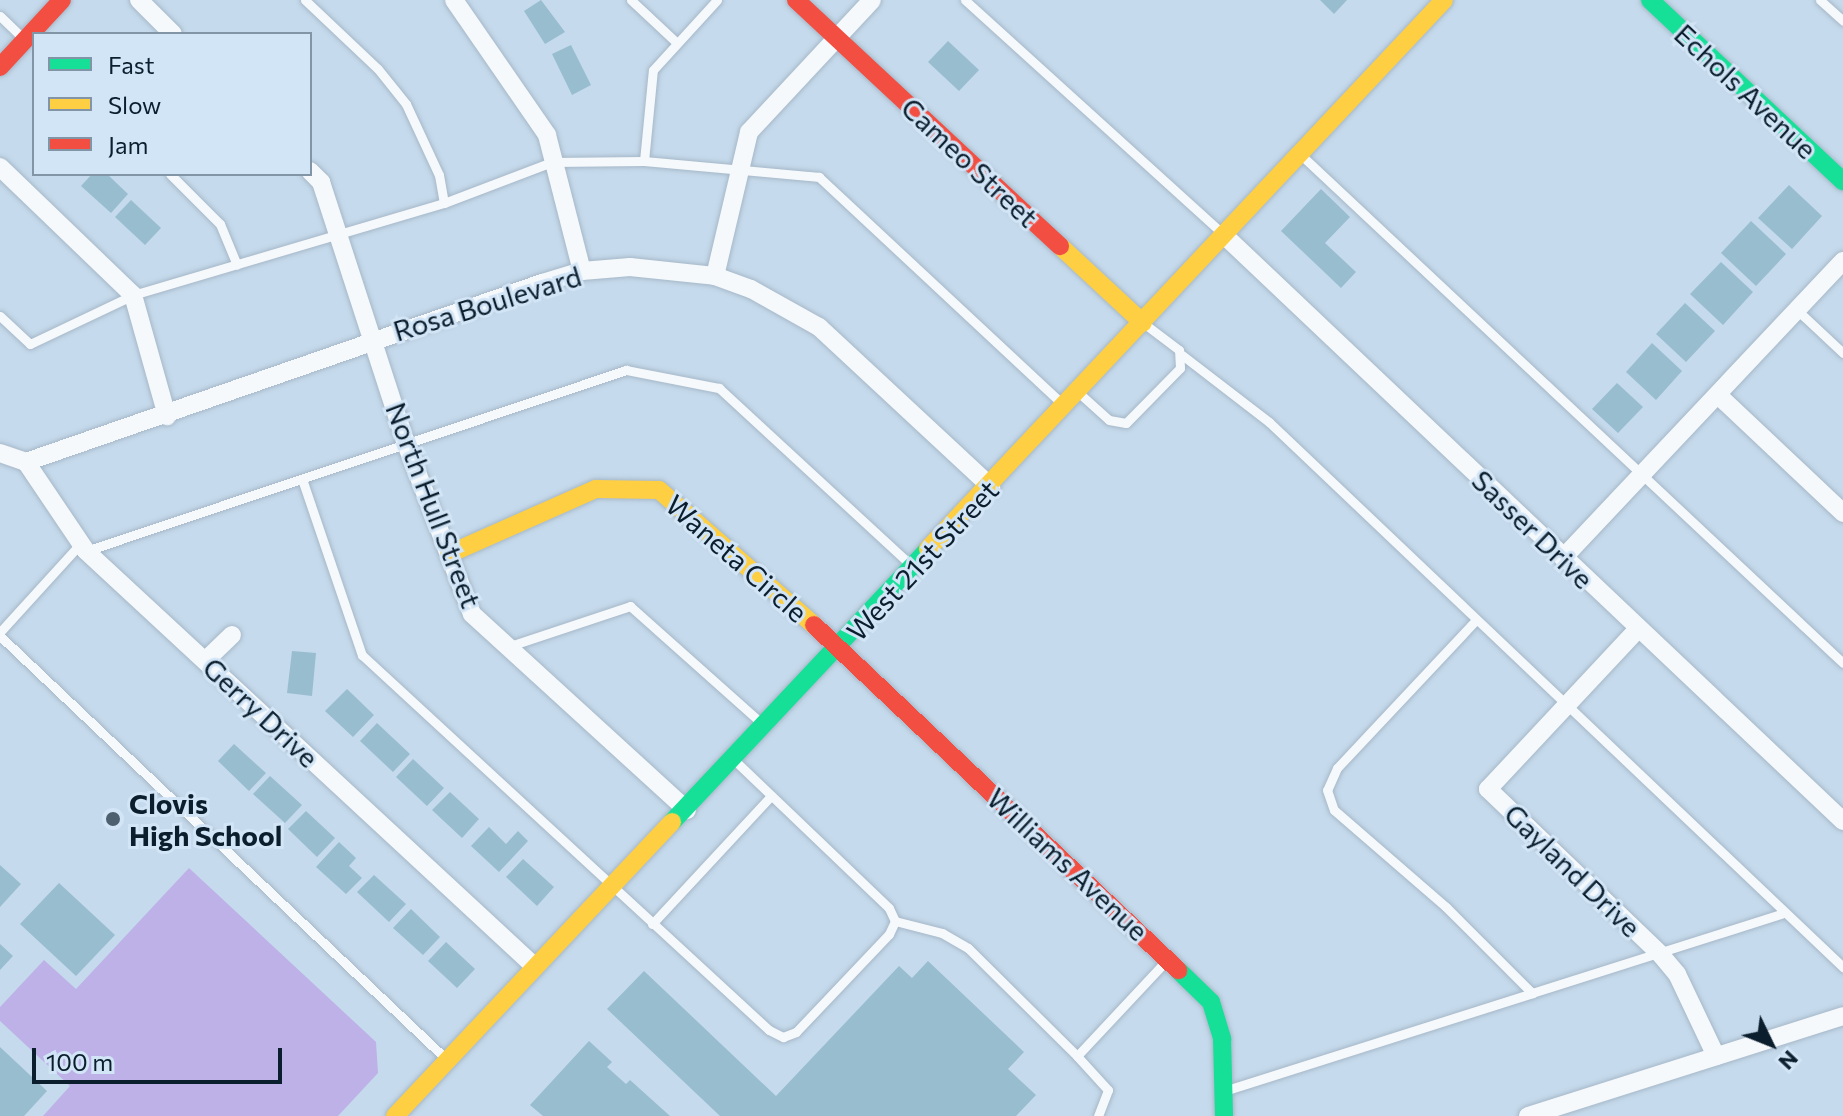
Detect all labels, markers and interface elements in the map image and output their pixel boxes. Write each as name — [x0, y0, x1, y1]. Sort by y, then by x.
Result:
street label: Echols Avenue — [1668, 17, 1824, 165]
legend — [32, 32, 312, 176]
text: Fast — [108, 50, 155, 79]
text: Slow — [108, 90, 161, 119]
street label: Cameo Street — [895, 90, 1045, 234]
text: Jam — [108, 130, 148, 159]
street label: Rosa Boulevard — [389, 258, 585, 348]
street label: North Hull Street — [379, 398, 489, 612]
street label: Sasser Drive — [1465, 463, 1601, 595]
street label: West 21st Street — [839, 473, 1005, 647]
street label: Waneta Circle — [659, 487, 815, 629]
street label: Gerry Drive — [196, 650, 326, 774]
street label: Williams Avenue — [981, 781, 1155, 947]
place label: Clovis High School — [129, 786, 282, 852]
street label: Gayland Drive — [1498, 797, 1648, 943]
marker: Clovis High School — [104, 810, 122, 828]
north arrow — [1731, 1004, 1811, 1084]
scale bar — [36, 1032, 286, 1082]
text: N — [1773, 1045, 1804, 1076]
text: 100 m — [46, 1047, 113, 1076]

